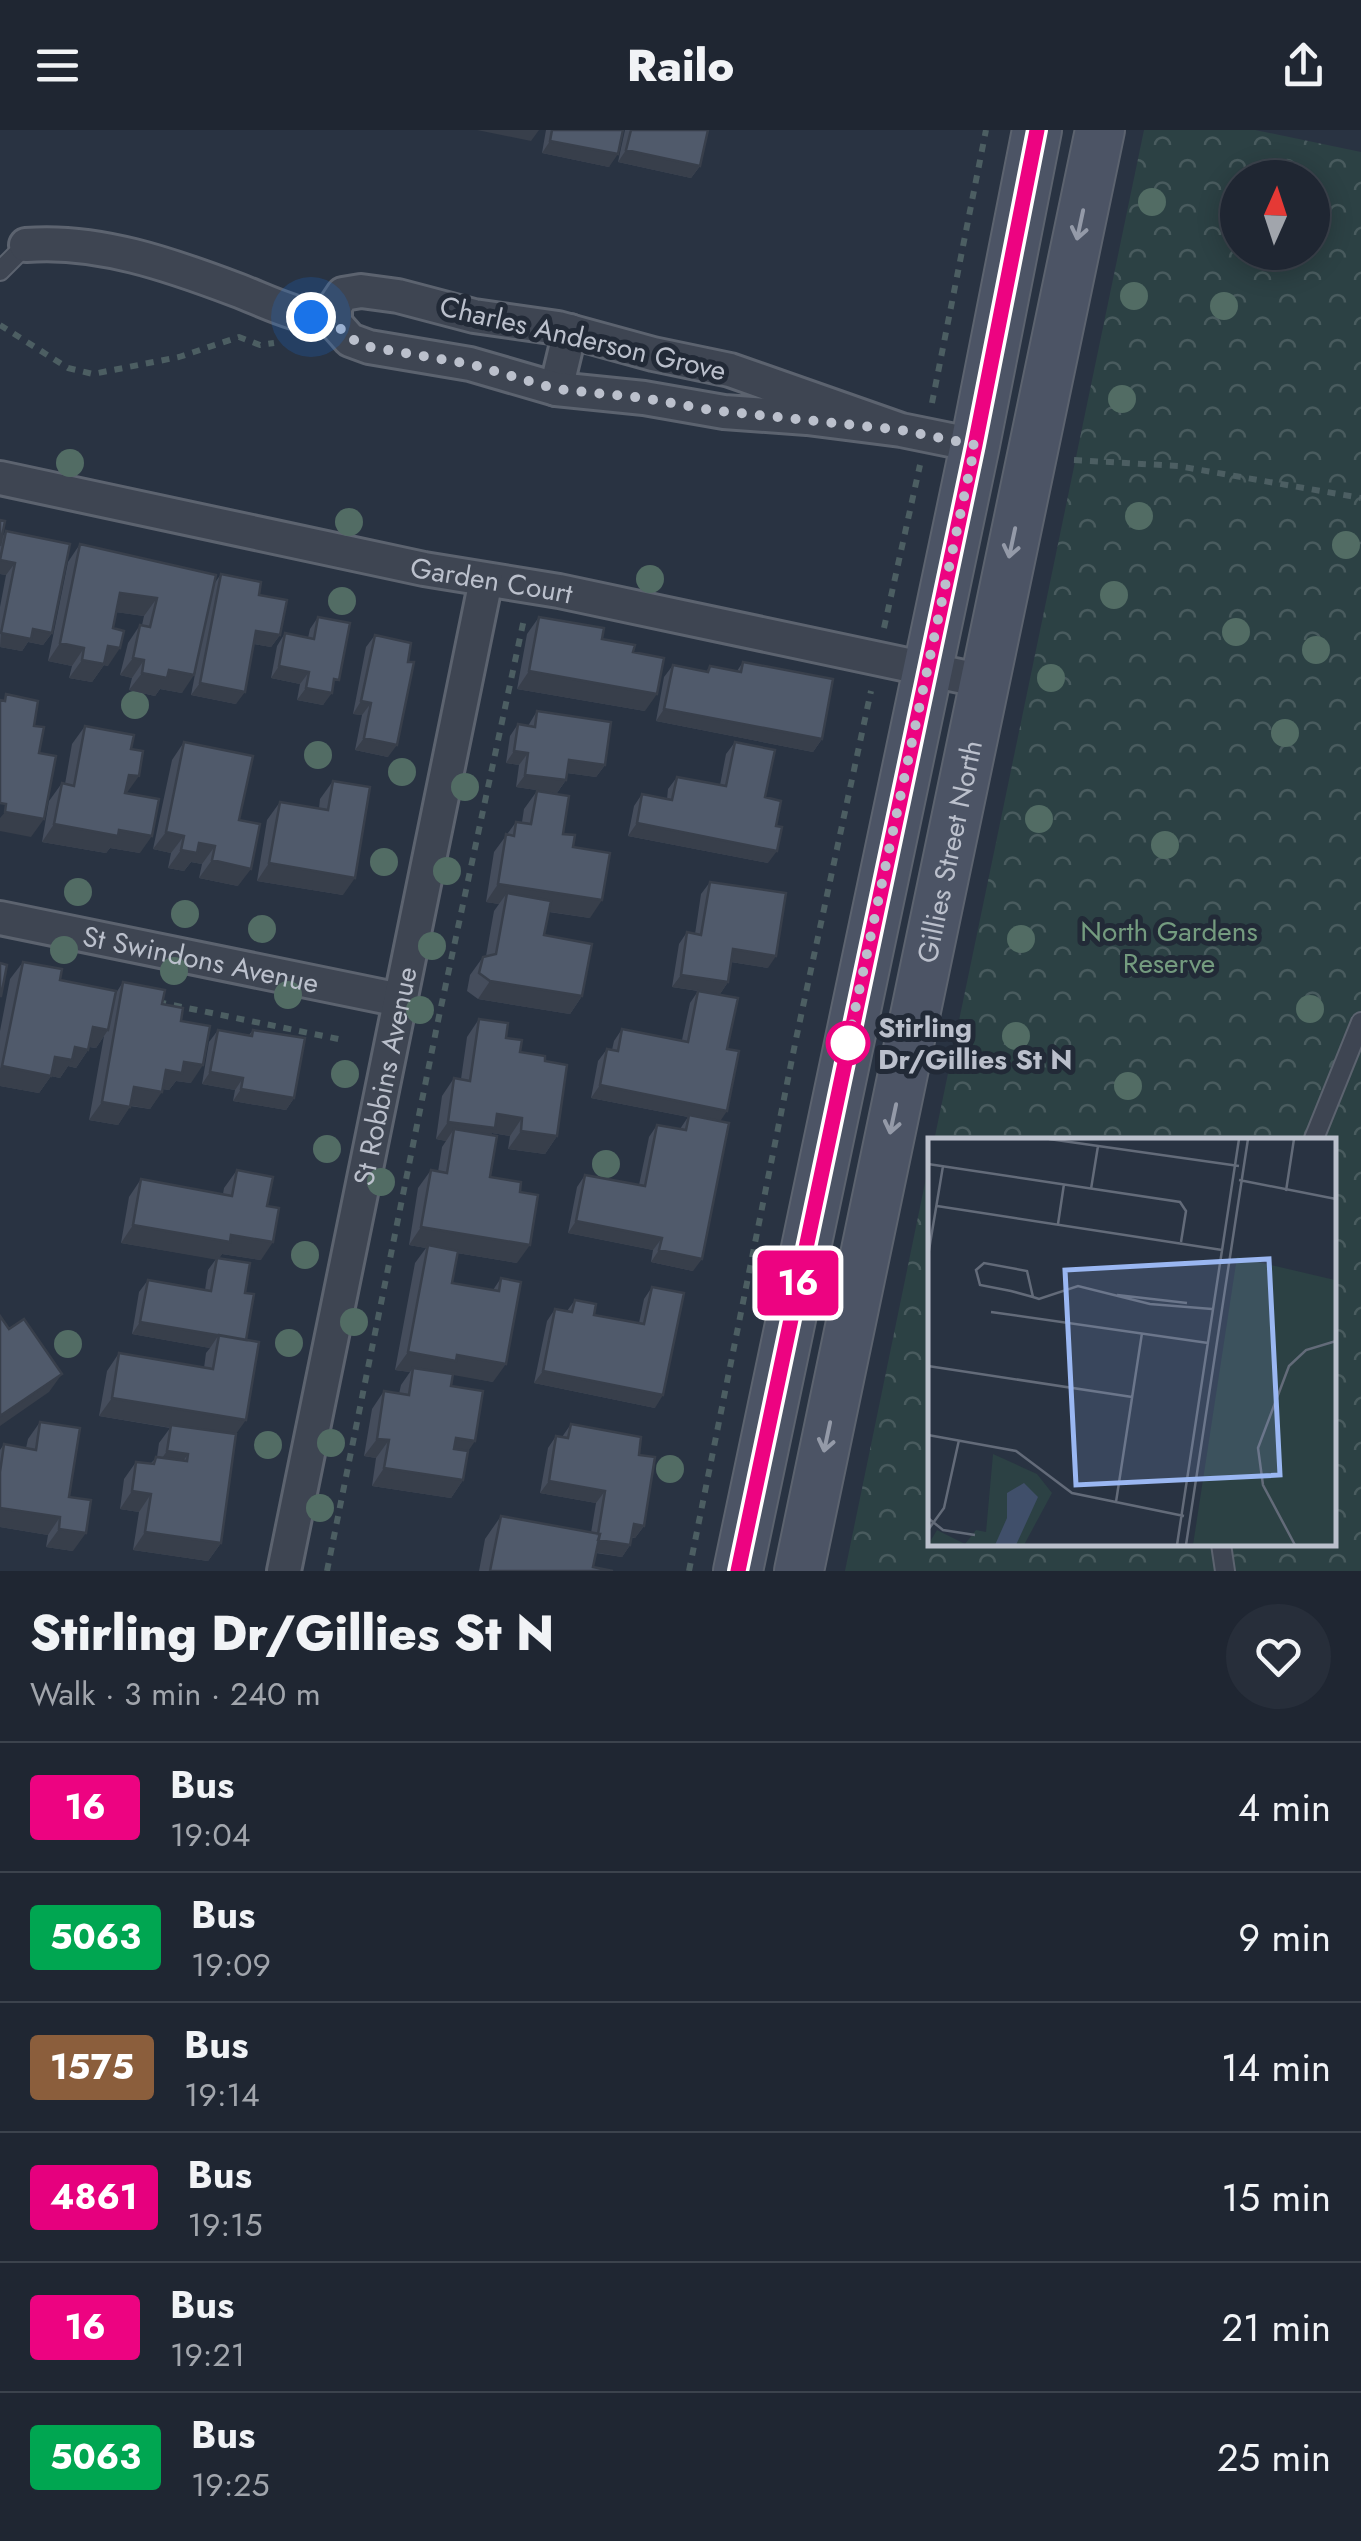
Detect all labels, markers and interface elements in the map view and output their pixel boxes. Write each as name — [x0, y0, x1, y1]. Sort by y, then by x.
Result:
text: Railo — [627, 33, 734, 98]
icon: menu — [30, 38, 85, 93]
icon: share — [1276, 38, 1331, 93]
north arrow — [1220, 160, 1330, 270]
map controls — [1220, 160, 1330, 270]
one-way arrow — [1069, 209, 1088, 241]
street label: Charles Anderson Grove — [436, 286, 730, 391]
your location — [286, 292, 336, 342]
one-way arrow — [1002, 526, 1021, 558]
street label: Garden Court — [406, 547, 577, 614]
street label: Gillies Street North — [907, 737, 993, 967]
park label: North Gardens Reserve — [1080, 911, 1258, 984]
street label: St Swindons Avenue — [79, 915, 322, 1004]
street label: St Robbins Avenue — [343, 963, 428, 1189]
place label: Stirling Dr/Gillies St N — [878, 1007, 1073, 1080]
marker: Stirling Dr/Gillies St N — [827, 1022, 869, 1064]
one-way arrow — [882, 1102, 901, 1134]
inset map — [928, 1138, 1336, 1546]
line badge: 16 — [753, 1250, 843, 1316]
text: 16 — [777, 1258, 819, 1308]
one-way arrow — [816, 1420, 835, 1452]
text: Stirling Dr/Gillies St N — [30, 1599, 554, 1668]
button: heart — [1226, 1604, 1331, 1709]
text: Walk · 3 min · 240 m — [30, 1671, 321, 1717]
text: Bus — [170, 1757, 234, 1812]
text: 4 min — [1238, 1780, 1331, 1835]
text: 16 — [64, 1782, 106, 1832]
text: 19:04 — [170, 1812, 250, 1858]
text: Bus — [191, 1887, 255, 1942]
text: 9 min — [1238, 1910, 1331, 1965]
text: 5063 — [50, 1912, 141, 1962]
text: 19:09 — [191, 1942, 271, 1988]
text: Bus — [184, 2017, 249, 2072]
text: 14 min — [1221, 2040, 1331, 2095]
text: 1575 — [50, 2042, 134, 2092]
text: 19:14 — [184, 2072, 260, 2118]
text: Bus — [188, 2147, 252, 2202]
text: 15 min — [1222, 2170, 1331, 2225]
text: 4861 — [50, 2172, 138, 2222]
text: 19:15 — [188, 2202, 263, 2248]
text: Bus — [170, 2277, 234, 2332]
text: 21 min — [1221, 2300, 1331, 2355]
text: 16 — [64, 2302, 106, 2352]
text: 19:21 — [170, 2332, 245, 2378]
text: Bus — [191, 2407, 255, 2462]
text: 25 min — [1217, 2430, 1331, 2485]
text: 5063 — [50, 2432, 141, 2482]
text: 19:25 — [191, 2462, 270, 2508]

